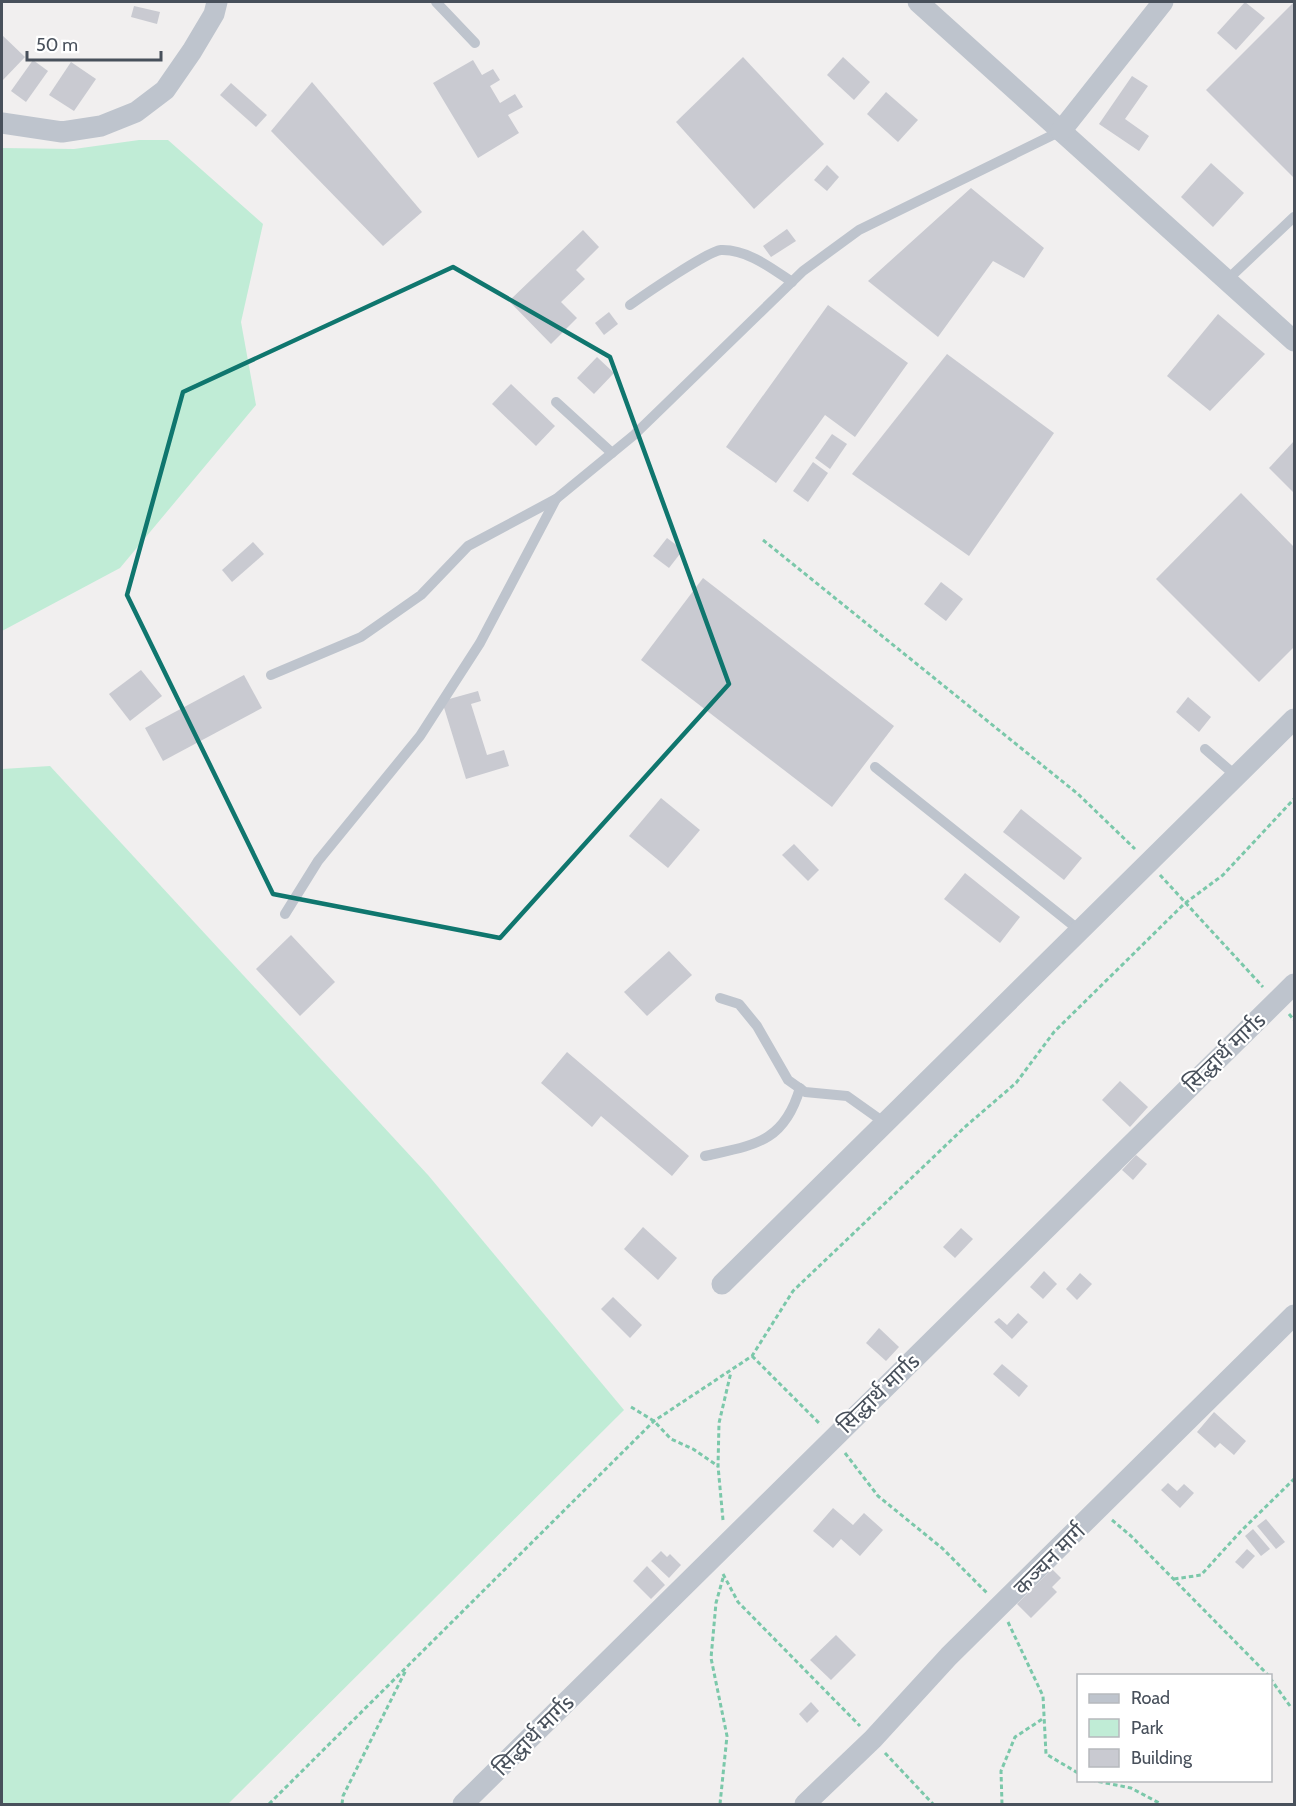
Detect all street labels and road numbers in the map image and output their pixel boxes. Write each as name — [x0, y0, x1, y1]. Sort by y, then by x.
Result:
street label: सिद्धार्थ मार्गs — [1178, 1007, 1271, 1098]
street label: सिद्धार्थ मार्गs — [832, 1348, 925, 1439]
street label: कञ्चन मार्ग — [1008, 1517, 1091, 1601]
street label: सिद्धार्थ मार्गs — [487, 1689, 579, 1781]

